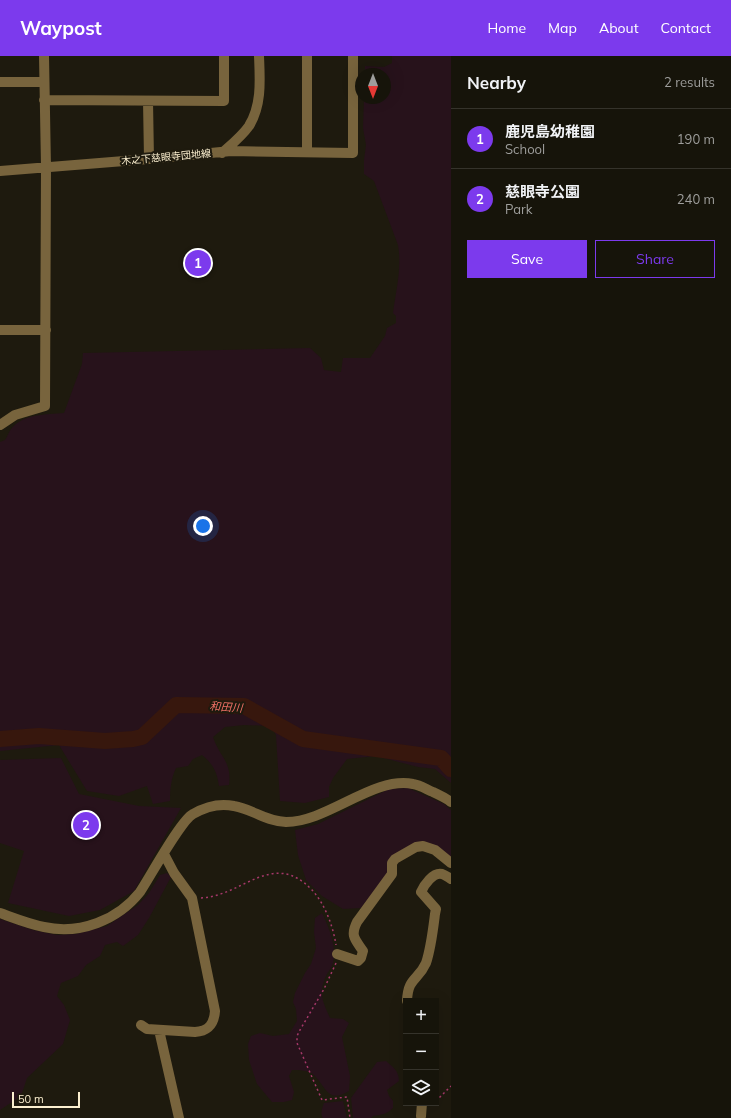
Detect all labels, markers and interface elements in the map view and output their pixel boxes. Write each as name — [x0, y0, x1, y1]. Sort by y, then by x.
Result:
text: Waypost — [20, 16, 102, 40]
text: Home — [487, 19, 526, 37]
text: Map — [548, 19, 577, 37]
text: About — [599, 19, 639, 37]
text: Contact — [661, 19, 711, 37]
north arrow — [355, 68, 391, 104]
text: Nearby — [467, 72, 526, 93]
text: 2 results — [664, 74, 715, 90]
text: 鹿児島幼稚園 — [505, 122, 595, 141]
text: 1 — [476, 131, 484, 147]
text: 190 m — [677, 131, 715, 147]
text: School — [505, 141, 545, 157]
street label: 木之下慈眼寺団地線 — [121, 147, 211, 167]
text: 慈眼寺公園 — [505, 182, 580, 201]
text: 2 — [476, 191, 484, 207]
text: 240 m — [677, 191, 715, 207]
text: Park — [505, 201, 532, 217]
button: Save — [467, 240, 587, 278]
button: Share — [595, 240, 715, 278]
pin: 1 — [185, 248, 211, 278]
your location — [193, 516, 213, 536]
water label: 和田川 — [209, 699, 244, 715]
pin: 2 — [73, 810, 99, 840]
map controls — [403, 998, 439, 1106]
button: + — [403, 998, 439, 1034]
button: − — [403, 1034, 439, 1070]
button: layers — [403, 1070, 439, 1106]
scale bar — [12, 1090, 80, 1109]
text: 50 m — [18, 1092, 44, 1106]

